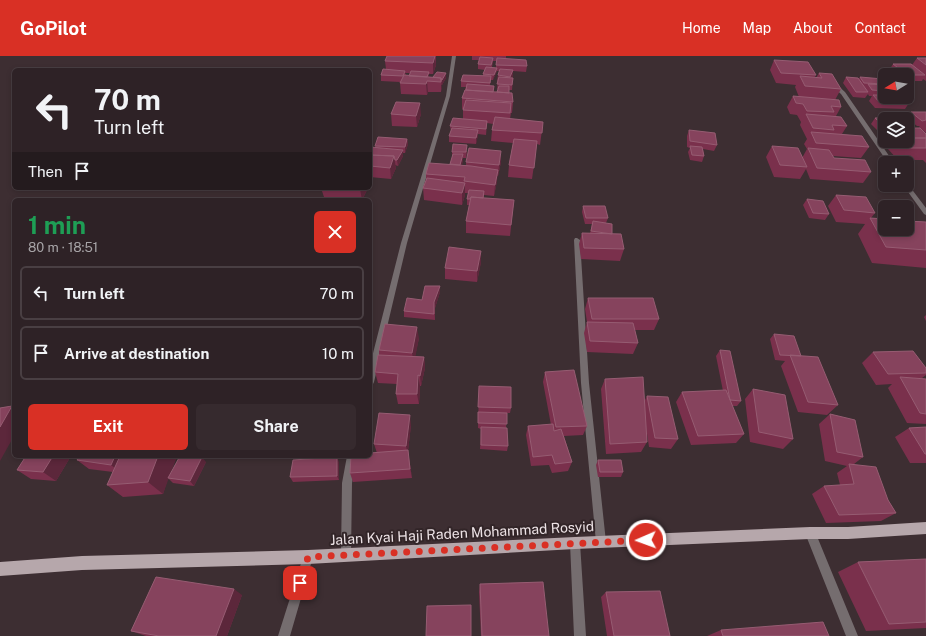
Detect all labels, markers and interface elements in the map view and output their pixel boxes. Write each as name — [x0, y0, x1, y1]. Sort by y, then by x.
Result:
text: GoPilot — [20, 17, 87, 39]
text: Home — [682, 20, 721, 36]
text: Map — [743, 20, 771, 36]
text: About — [793, 20, 833, 36]
text: Contact — [855, 20, 906, 36]
north arrow — [878, 68, 914, 104]
map controls — [878, 68, 914, 236]
text: 70 m — [94, 83, 161, 116]
icon: left — [28, 84, 80, 136]
button: layers — [878, 112, 914, 148]
text: Turn left — [94, 117, 164, 138]
button: + — [878, 156, 914, 192]
icon: arrive — [71, 160, 93, 182]
text: Then — [28, 163, 63, 180]
button: − — [878, 200, 914, 236]
text: 1 min — [28, 211, 86, 239]
button: close — [314, 211, 356, 253]
text: 80 m · 18:51 — [28, 240, 98, 255]
icon: left — [30, 282, 52, 304]
text: Turn left — [64, 285, 125, 302]
text: 70 m — [319, 285, 354, 302]
icon: arrive — [30, 342, 52, 364]
text: Arrive at destination — [64, 345, 209, 362]
text: 10 m — [322, 345, 354, 362]
button: Exit — [28, 404, 188, 450]
button: Share — [196, 404, 356, 450]
street label: Jalan Kyai Haji Raden Mohammad Rosyid — [329, 518, 595, 548]
position arrow — [625, 519, 667, 561]
pin — [283, 566, 317, 600]
icon: arrive — [289, 572, 311, 594]

